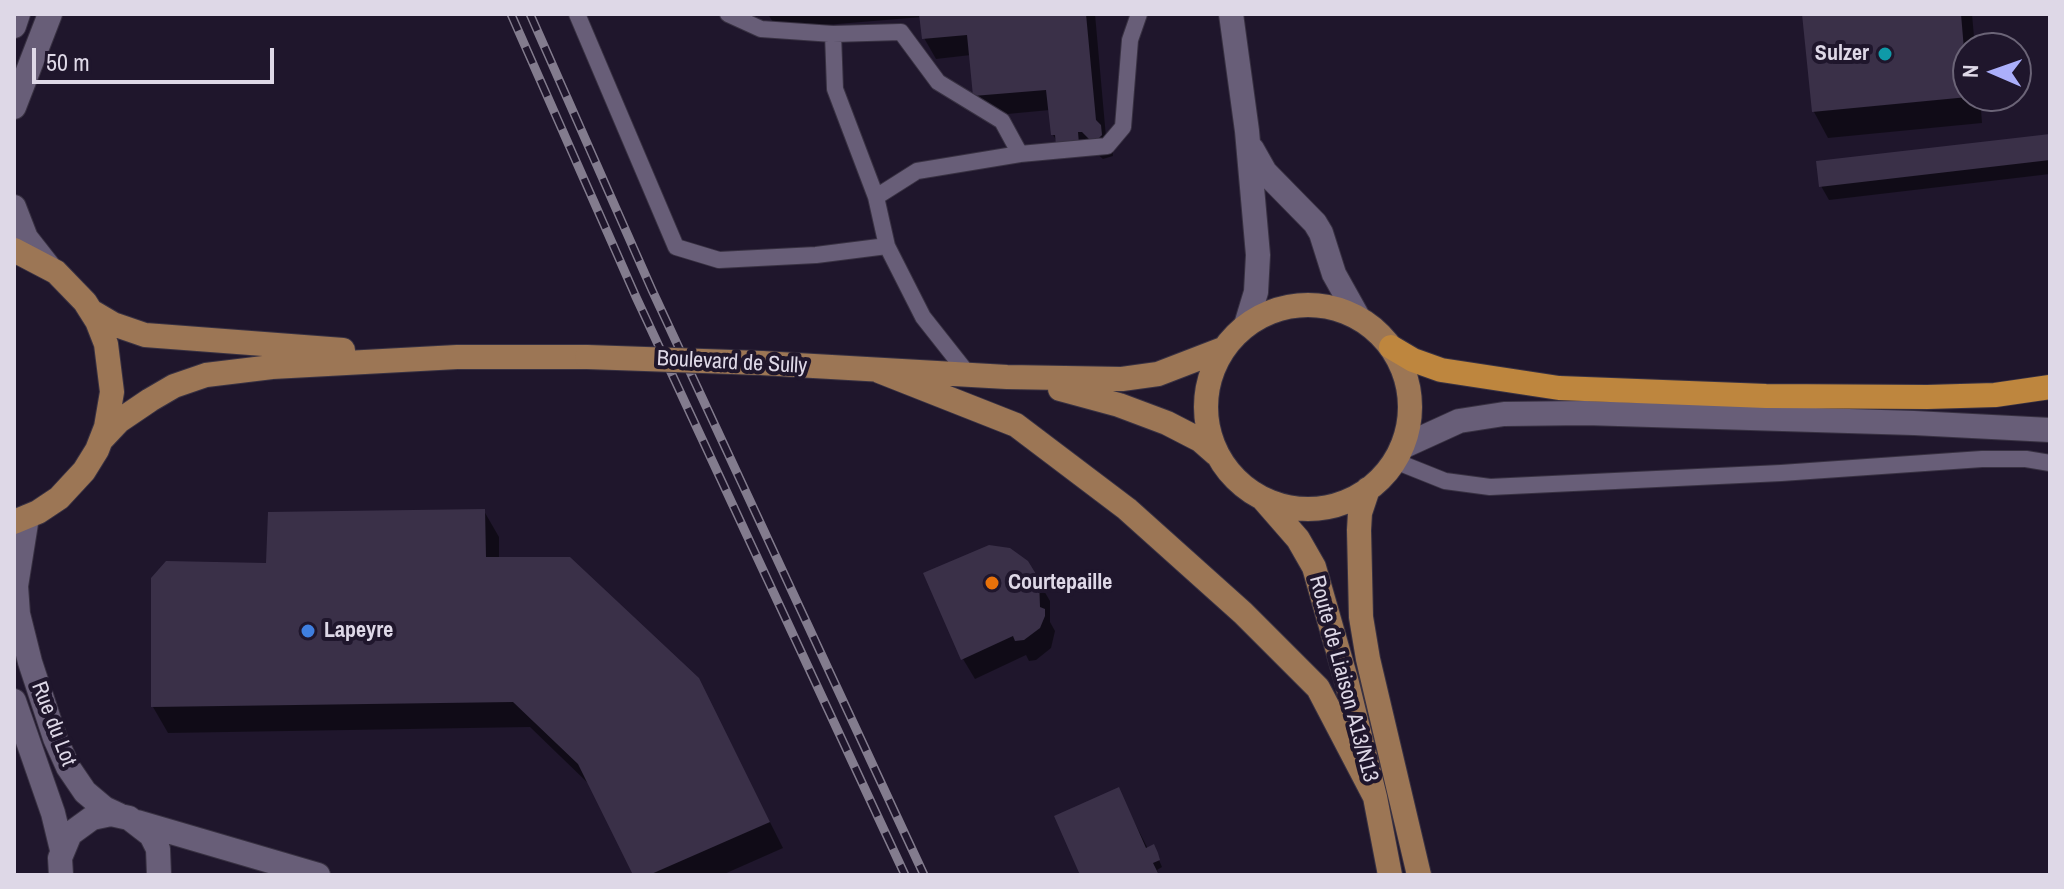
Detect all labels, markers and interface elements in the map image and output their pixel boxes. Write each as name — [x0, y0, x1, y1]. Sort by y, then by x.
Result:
scale bar — [36, 32, 278, 82]
north arrow — [1952, 32, 2032, 112]
place label: Sulzer — [1815, 41, 1869, 67]
marker: Sulzer — [1876, 45, 1894, 63]
text: 50 m — [46, 46, 90, 78]
text: N — [1955, 64, 1985, 78]
street label: Boulevard de Sully — [656, 346, 808, 380]
place label: Courtepaille — [1008, 570, 1112, 596]
street label: Route de Liaison A13/N13 — [1303, 573, 1383, 785]
marker: Courtepaille — [983, 574, 1001, 592]
place label: Lapeyre — [324, 618, 393, 644]
marker: Lapeyre — [299, 622, 317, 640]
street label: Rue du Lot — [25, 678, 81, 770]

